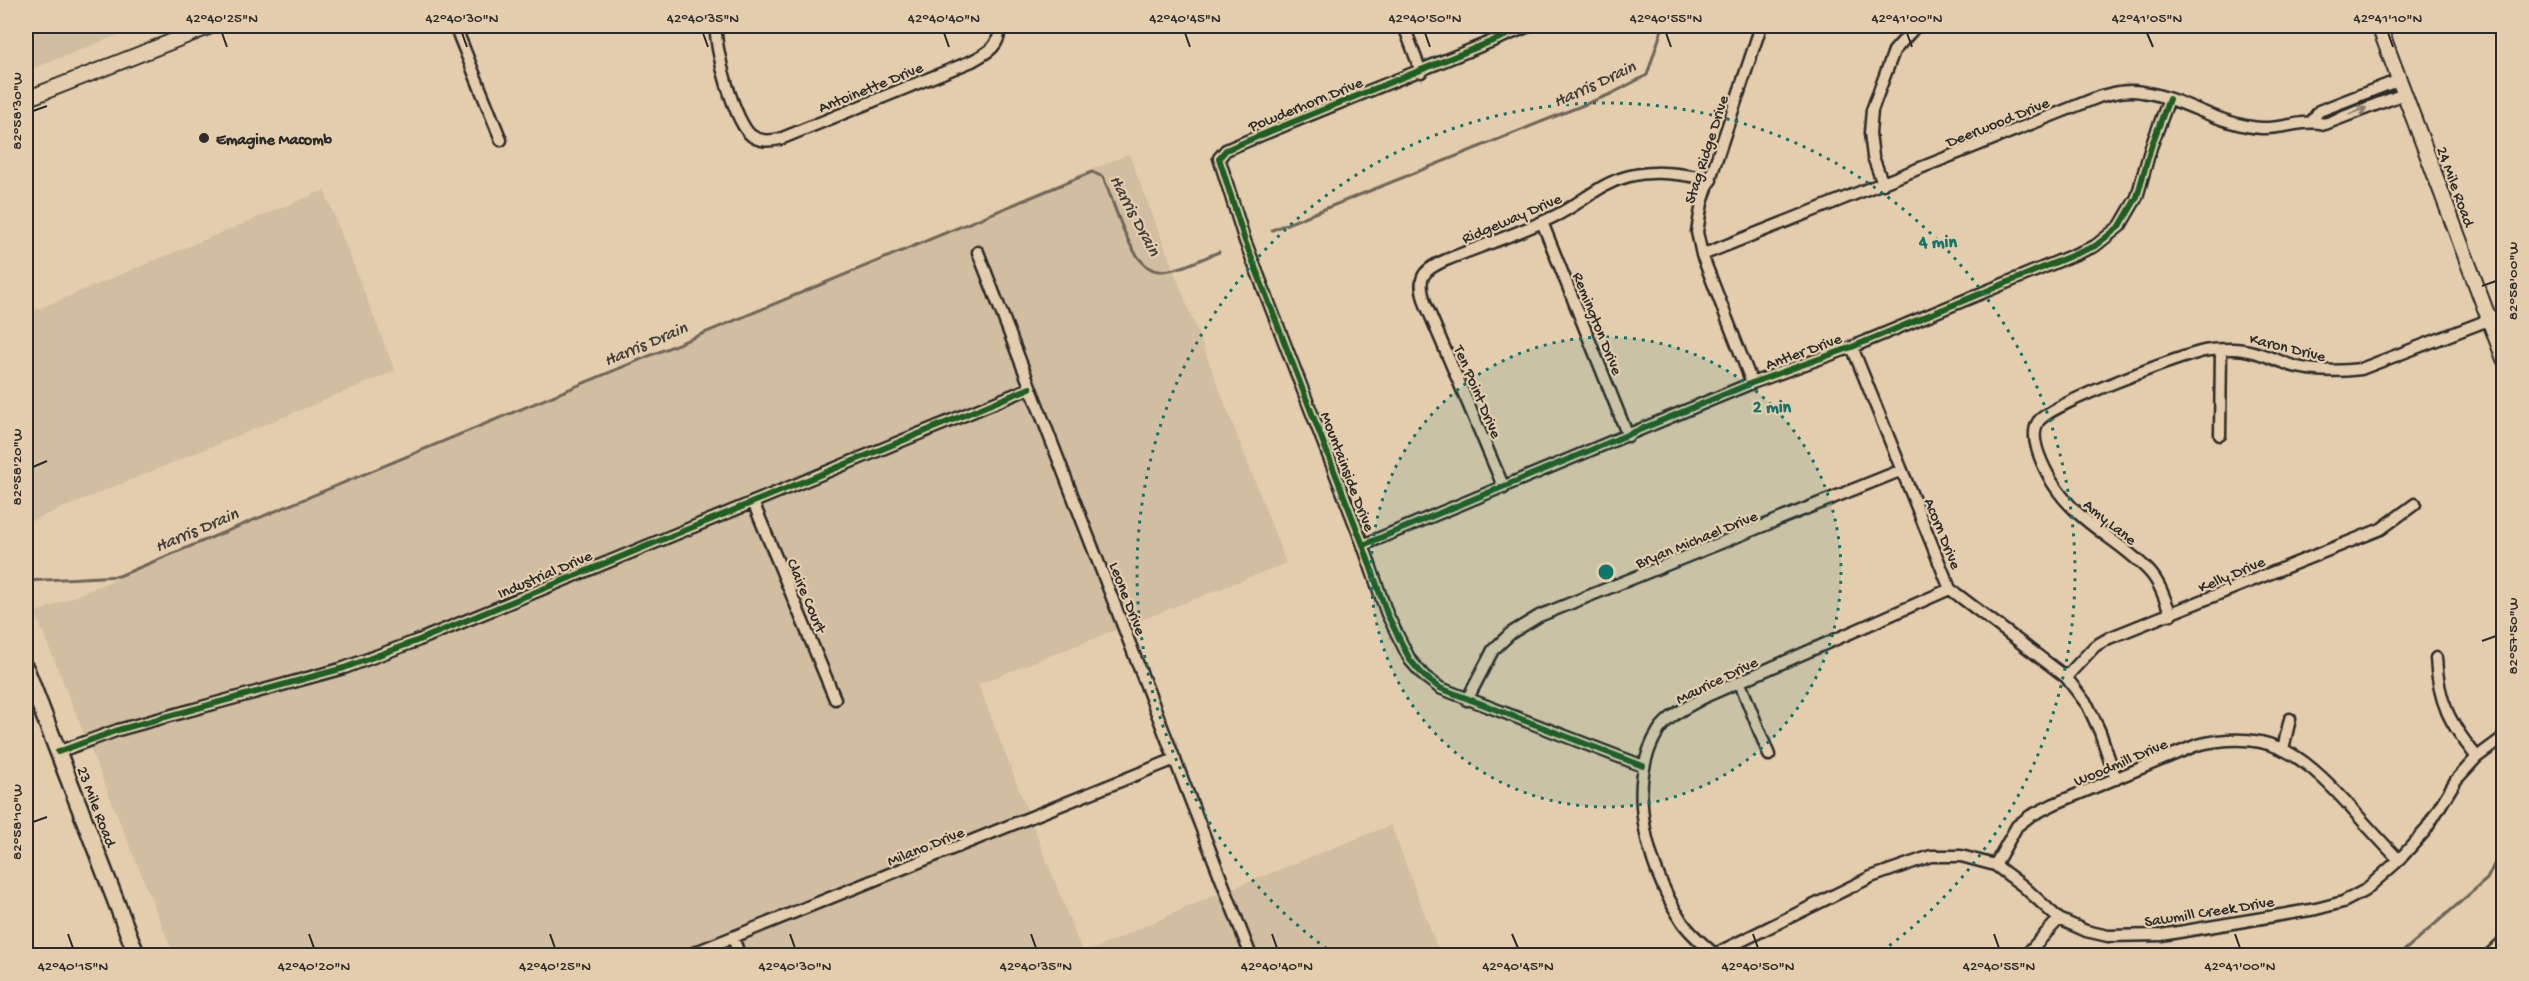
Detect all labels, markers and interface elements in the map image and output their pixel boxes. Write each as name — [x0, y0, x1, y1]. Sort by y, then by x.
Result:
text: 42°40'25"N — [186, 10, 258, 28]
text: 42°40'30"N — [426, 10, 499, 28]
text: 42°40'35"N — [667, 10, 739, 28]
text: 42°40'40"N — [908, 10, 980, 28]
text: 42°40'45"N — [1149, 10, 1221, 28]
text: 42°40'50"N — [1388, 10, 1462, 28]
text: 42°40'55"N — [1630, 10, 1702, 28]
text: 42°41'00"N — [1871, 10, 1943, 28]
text: 42°41'05"N — [2112, 10, 2183, 28]
text: 42°41'10"N — [2354, 10, 2423, 28]
water label: Harris Drain — [1551, 57, 1640, 113]
street label: Antoinette Drive — [816, 59, 927, 119]
text: 82°58'30"W — [9, 72, 27, 150]
street label: Powderhorn Drive — [1245, 74, 1367, 138]
street label: Stag Ridge Drive — [1682, 93, 1735, 207]
street label: Deerwood Drive — [1943, 95, 2053, 154]
one-way arrow — [2349, 105, 2367, 116]
marker: Emagine Macomb — [197, 131, 211, 145]
place label: Emagine Macomb — [216, 132, 333, 151]
street label: 24 Mile Road — [2430, 144, 2478, 232]
water label: Harris Drain — [1104, 172, 1164, 261]
street label: Ridgeway Drive — [1460, 190, 1566, 250]
text: 4 min — [1918, 233, 1957, 254]
text: 82°58'00"W — [2505, 242, 2523, 320]
street label: Remington Drive — [1566, 270, 1625, 379]
water label: Harris Drain — [601, 318, 691, 372]
street label: Antler Drive — [1764, 330, 1846, 376]
street label: Karon Drive — [2247, 331, 2328, 368]
street label: Ten Point Drive — [1447, 342, 1504, 442]
text: 2 min — [1753, 398, 1792, 419]
street label: Mountainside Drive — [1314, 410, 1378, 535]
text: 82°58'20"W — [9, 428, 27, 506]
street label: Acorn Drive — [1918, 496, 1964, 573]
street label: Amy Lane — [2078, 496, 2140, 551]
water label: Harris Drain — [152, 504, 242, 558]
street label: Bryan Michael Drive — [1633, 508, 1762, 575]
street label: Industrial Drive — [495, 547, 596, 605]
street label: Kelly Drive — [2196, 553, 2269, 599]
street label: Claire Court — [781, 556, 830, 638]
street label: Leone Drive — [1103, 560, 1149, 639]
centre of rings — [1596, 562, 1616, 582]
text: 82°57'50"W — [2505, 597, 2523, 675]
street label: Maurice Drive — [1673, 654, 1762, 710]
street label: Woodmill Drive — [2072, 736, 2172, 793]
street label: 23 Mile Road — [71, 764, 119, 852]
text: 82°58'10"W — [9, 784, 27, 860]
street label: Milano Drive — [885, 824, 968, 872]
street label: Sawmill Creek Drive — [2143, 894, 2276, 933]
text: 42°40'15"N — [38, 958, 109, 976]
text: 42°40'20"N — [278, 958, 350, 976]
text: 42°40'25"N — [519, 958, 591, 976]
text: 42°40'30"N — [759, 958, 832, 976]
text: 42°40'35"N — [1000, 958, 1072, 976]
text: 42°40'40"N — [1241, 958, 1313, 976]
text: 42°40'45"N — [1482, 958, 1554, 976]
text: 42°40'50"N — [1721, 958, 1795, 976]
text: 42°40'55"N — [1963, 958, 2035, 976]
text: 42°41'00"N — [2204, 958, 2276, 976]

